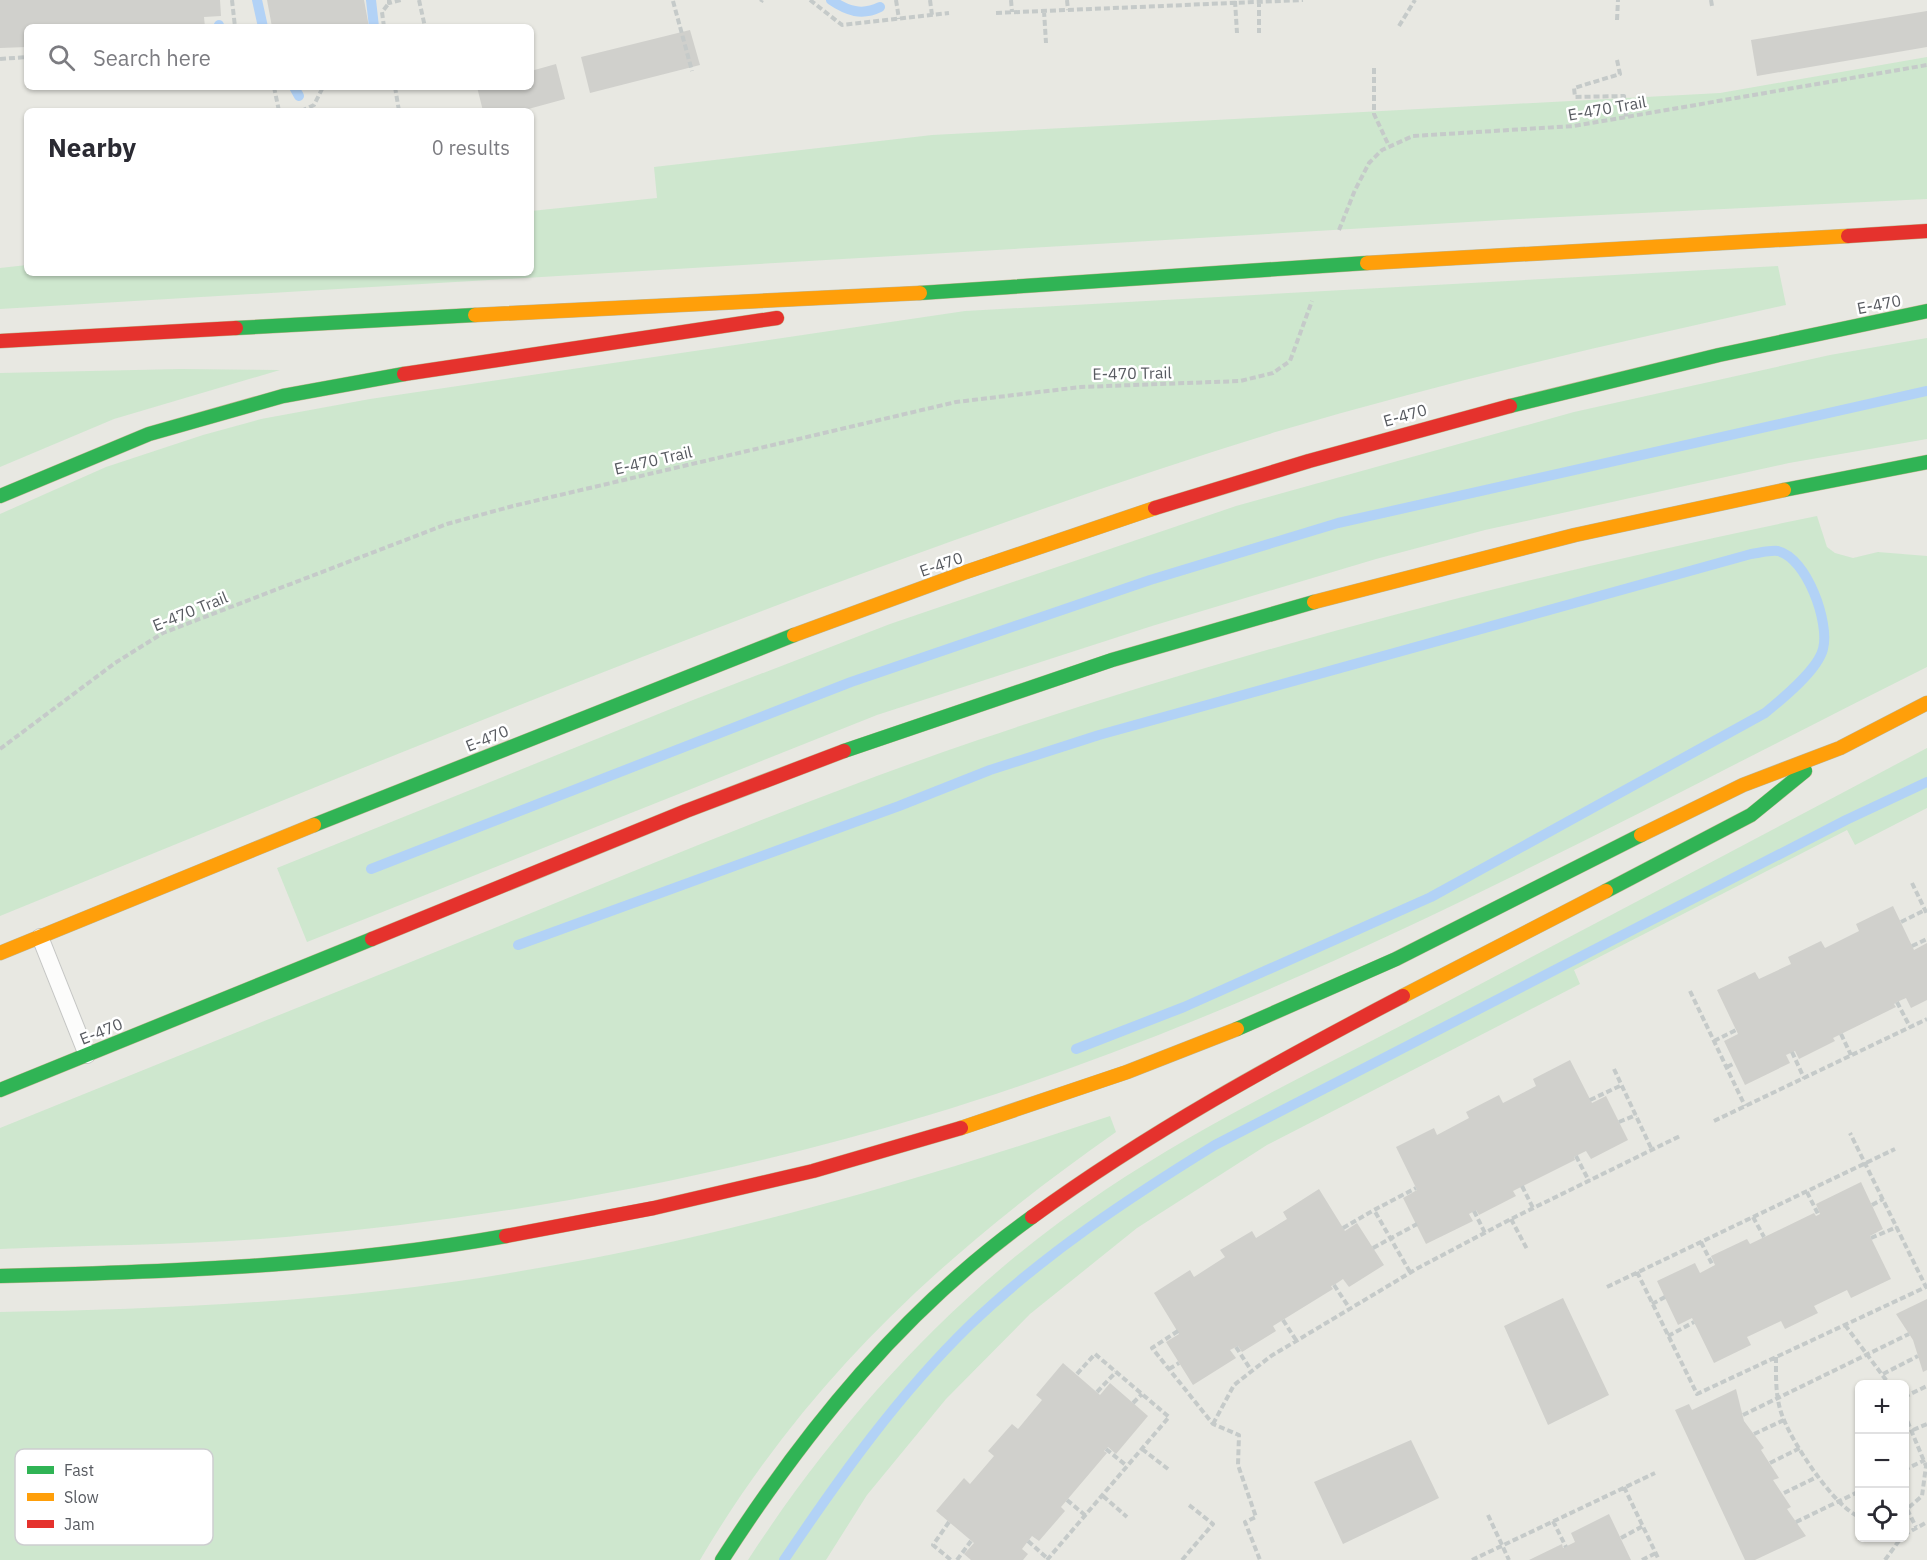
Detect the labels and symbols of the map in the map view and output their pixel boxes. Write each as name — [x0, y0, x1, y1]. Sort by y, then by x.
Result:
street label: E-470 Trail — [1566, 91, 1648, 125]
street label: E-470 — [1855, 290, 1903, 318]
street label: E-470 Trail — [1092, 362, 1172, 384]
street label: E-470 — [1381, 399, 1429, 431]
street label: E-470 Trail — [612, 441, 694, 479]
street label: E-470 — [917, 547, 965, 581]
street label: E-470 Trail — [149, 587, 231, 635]
street label: E-470 — [463, 720, 511, 756]
street label: E-470 — [77, 1013, 125, 1049]
legend — [15, 1449, 213, 1545]
text: Fast — [64, 1460, 94, 1480]
text: Slow — [64, 1487, 99, 1507]
text: Jam — [64, 1514, 95, 1534]

